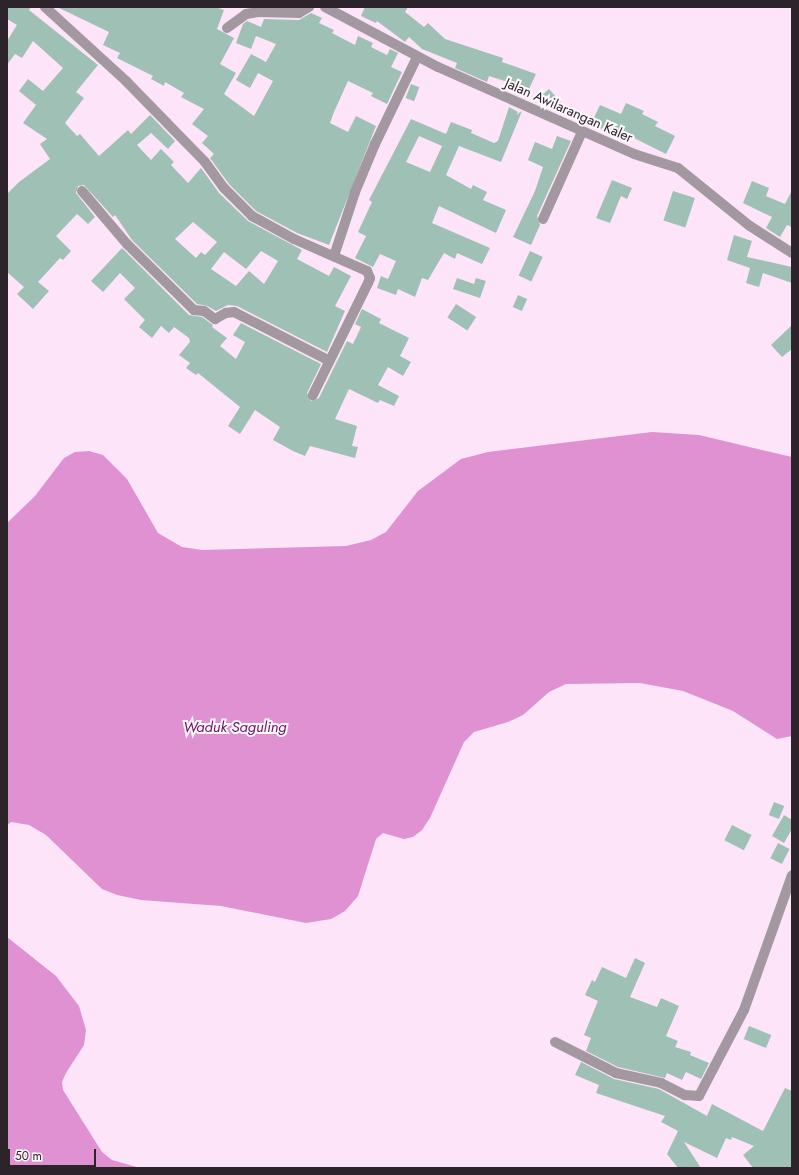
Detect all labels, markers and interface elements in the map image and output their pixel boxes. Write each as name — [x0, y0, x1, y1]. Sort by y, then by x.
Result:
street label: Jalan Awilarangan Kaler — [502, 74, 636, 146]
water label: Waduk Saguling — [183, 719, 287, 737]
scale bar — [10, 1141, 98, 1167]
text: 50 m — [15, 1147, 42, 1165]

